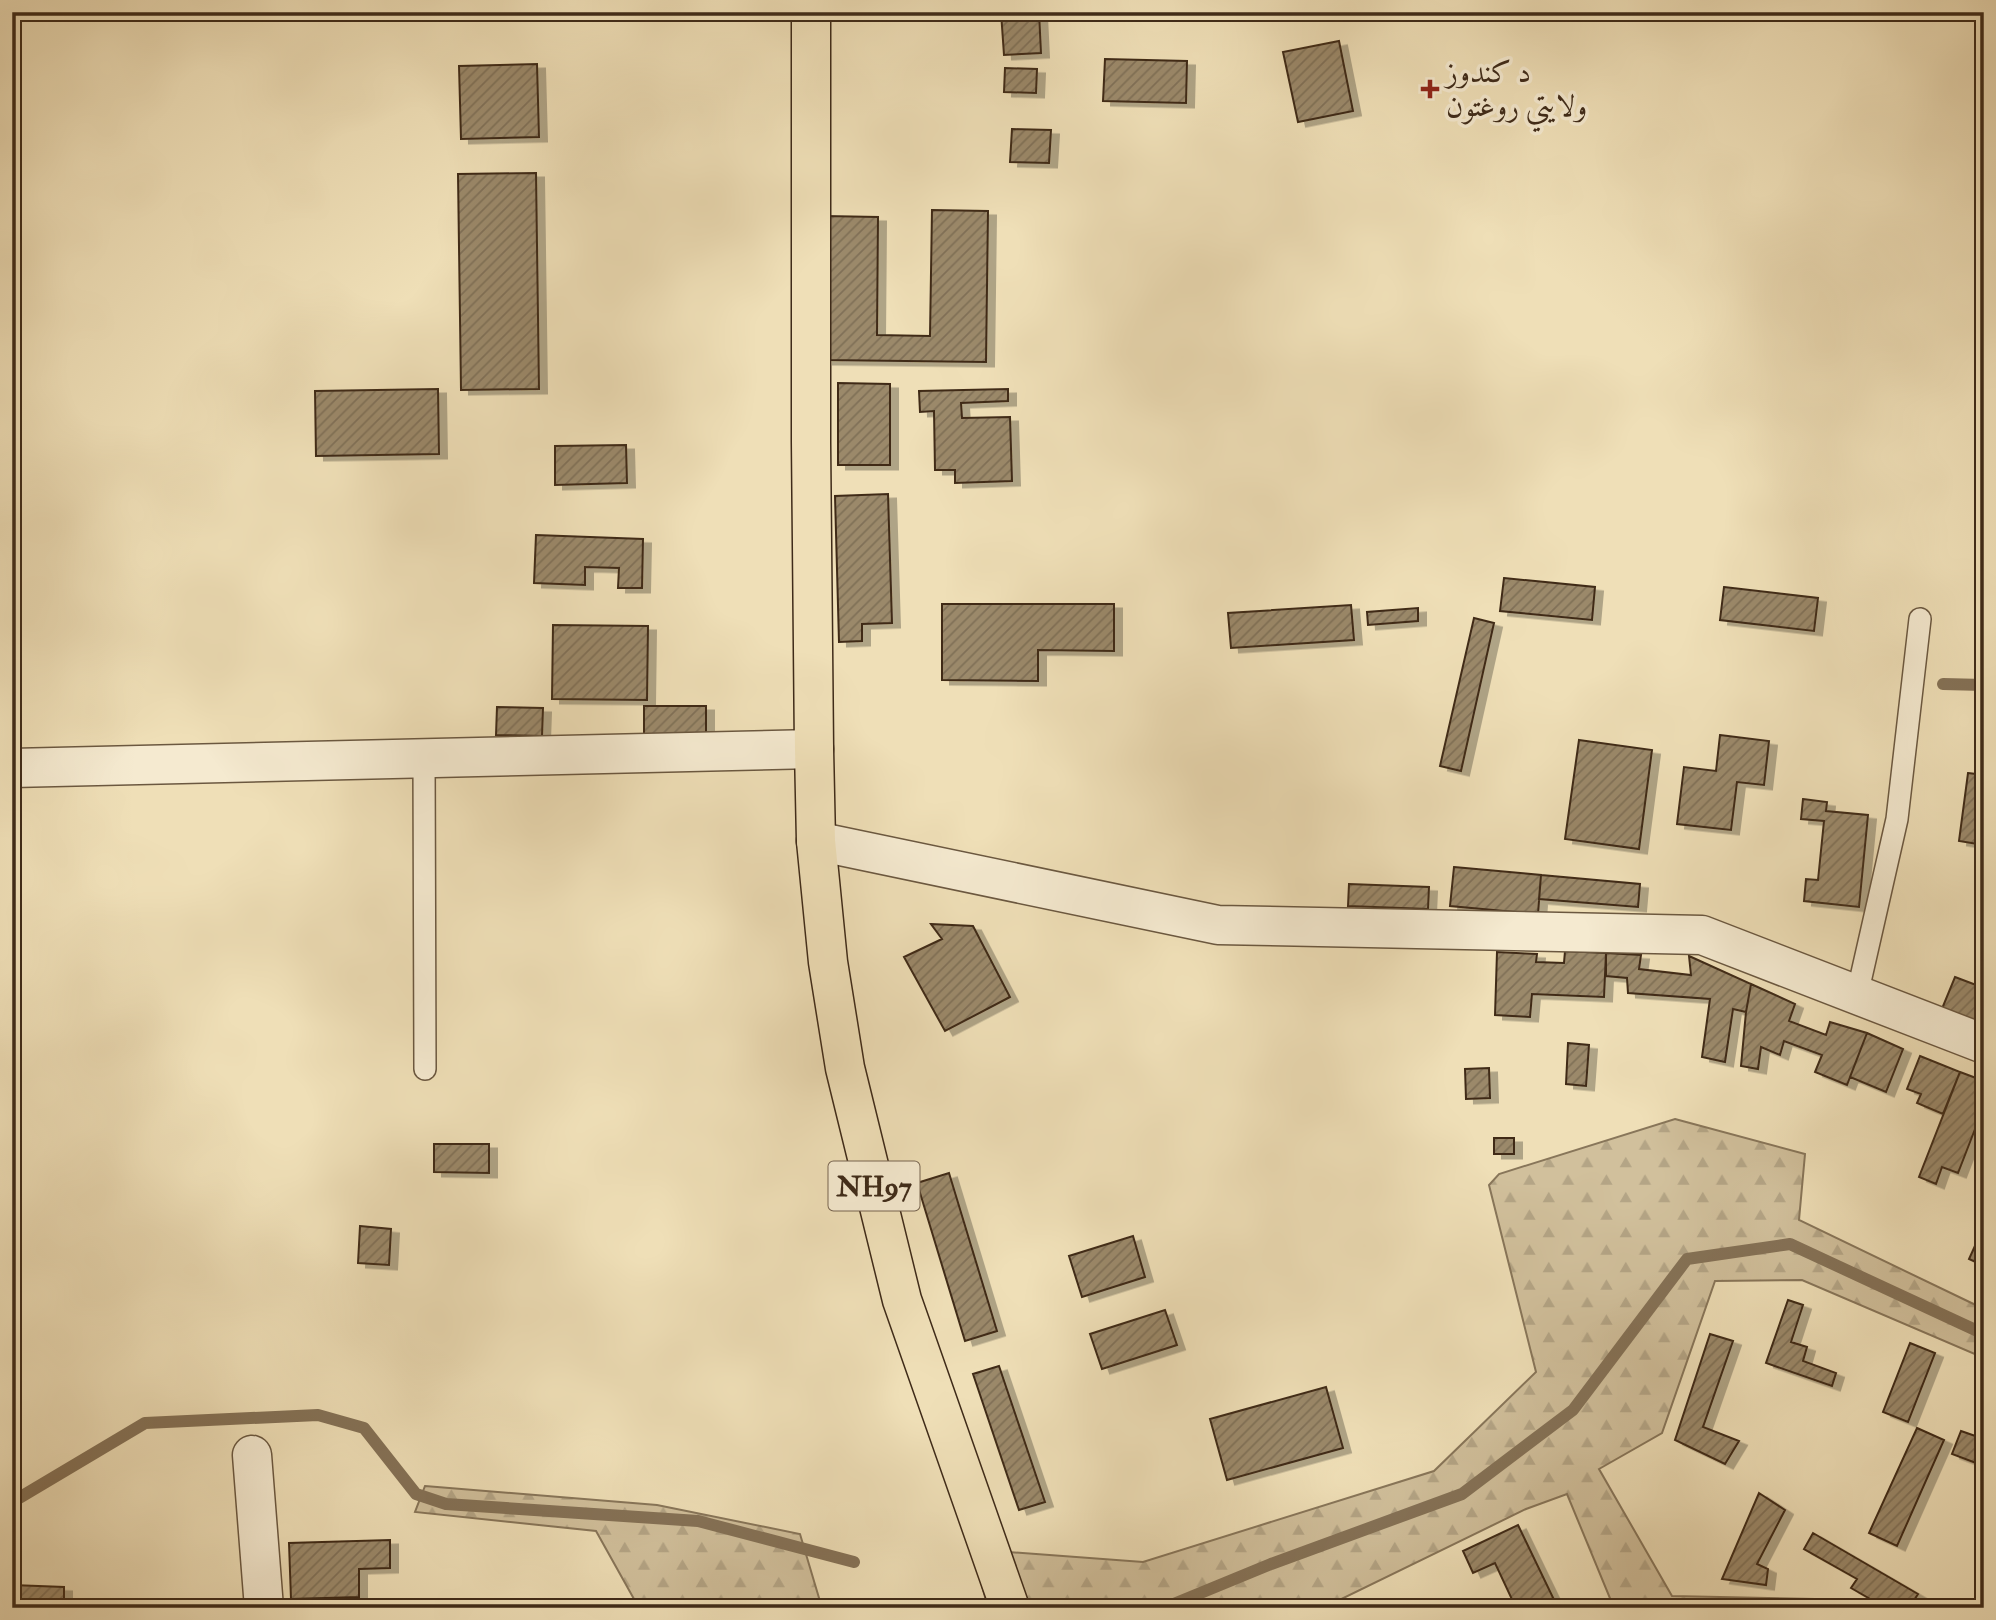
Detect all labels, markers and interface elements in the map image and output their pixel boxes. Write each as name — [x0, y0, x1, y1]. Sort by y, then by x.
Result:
place label: د کندوز ولایتي روغتون — [1443, 54, 1587, 133]
marker: د کندوز ولایتي روغتون — [1420, 79, 1440, 99]
road number: NH97 — [828, 1162, 920, 1210]

